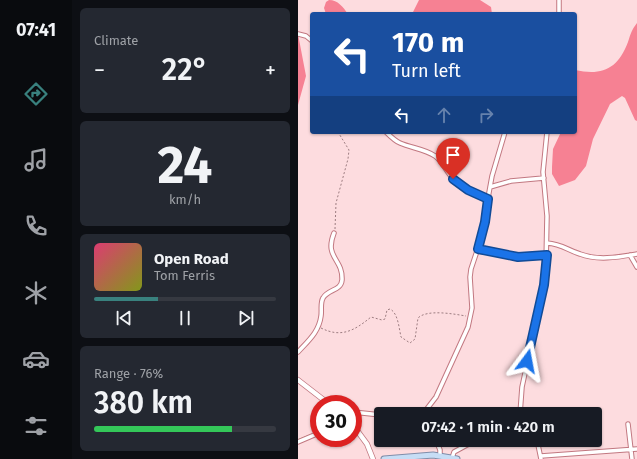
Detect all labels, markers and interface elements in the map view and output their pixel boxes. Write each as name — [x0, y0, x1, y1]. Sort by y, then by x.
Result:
text: 07:41 — [16, 19, 56, 41]
text: 170 m — [392, 26, 464, 59]
icon: left — [326, 28, 378, 80]
text: Climate — [94, 33, 138, 48]
text: 22° — [162, 52, 208, 88]
text: − — [94, 57, 105, 84]
text: + — [265, 57, 276, 84]
text: Turn left — [392, 60, 461, 82]
icon: directions — [22, 80, 50, 108]
icon: left — [391, 104, 413, 126]
icon: ahead — [433, 104, 455, 126]
icon: right — [475, 104, 497, 126]
text: 24 — [158, 134, 212, 197]
pin — [436, 138, 470, 179]
icon: arrive — [442, 144, 464, 166]
icon: music — [22, 146, 50, 174]
text: km/h — [169, 192, 201, 207]
icon: phone — [22, 212, 50, 240]
text: Open Road — [154, 250, 229, 268]
text: Tom Ferris — [154, 268, 215, 283]
icon: climate — [22, 279, 50, 307]
icon: previous — [113, 307, 135, 329]
icon: pause — [174, 307, 196, 329]
icon: next — [235, 307, 257, 329]
position arrow — [506, 340, 548, 382]
icon: car — [22, 345, 50, 373]
text: Range · 76% — [94, 366, 163, 381]
text: 380 km — [94, 385, 193, 421]
speed limit sign: 30 — [310, 395, 362, 447]
icon: filters — [22, 412, 50, 440]
text: 07:42 · 1 min · 420 m — [421, 418, 555, 436]

